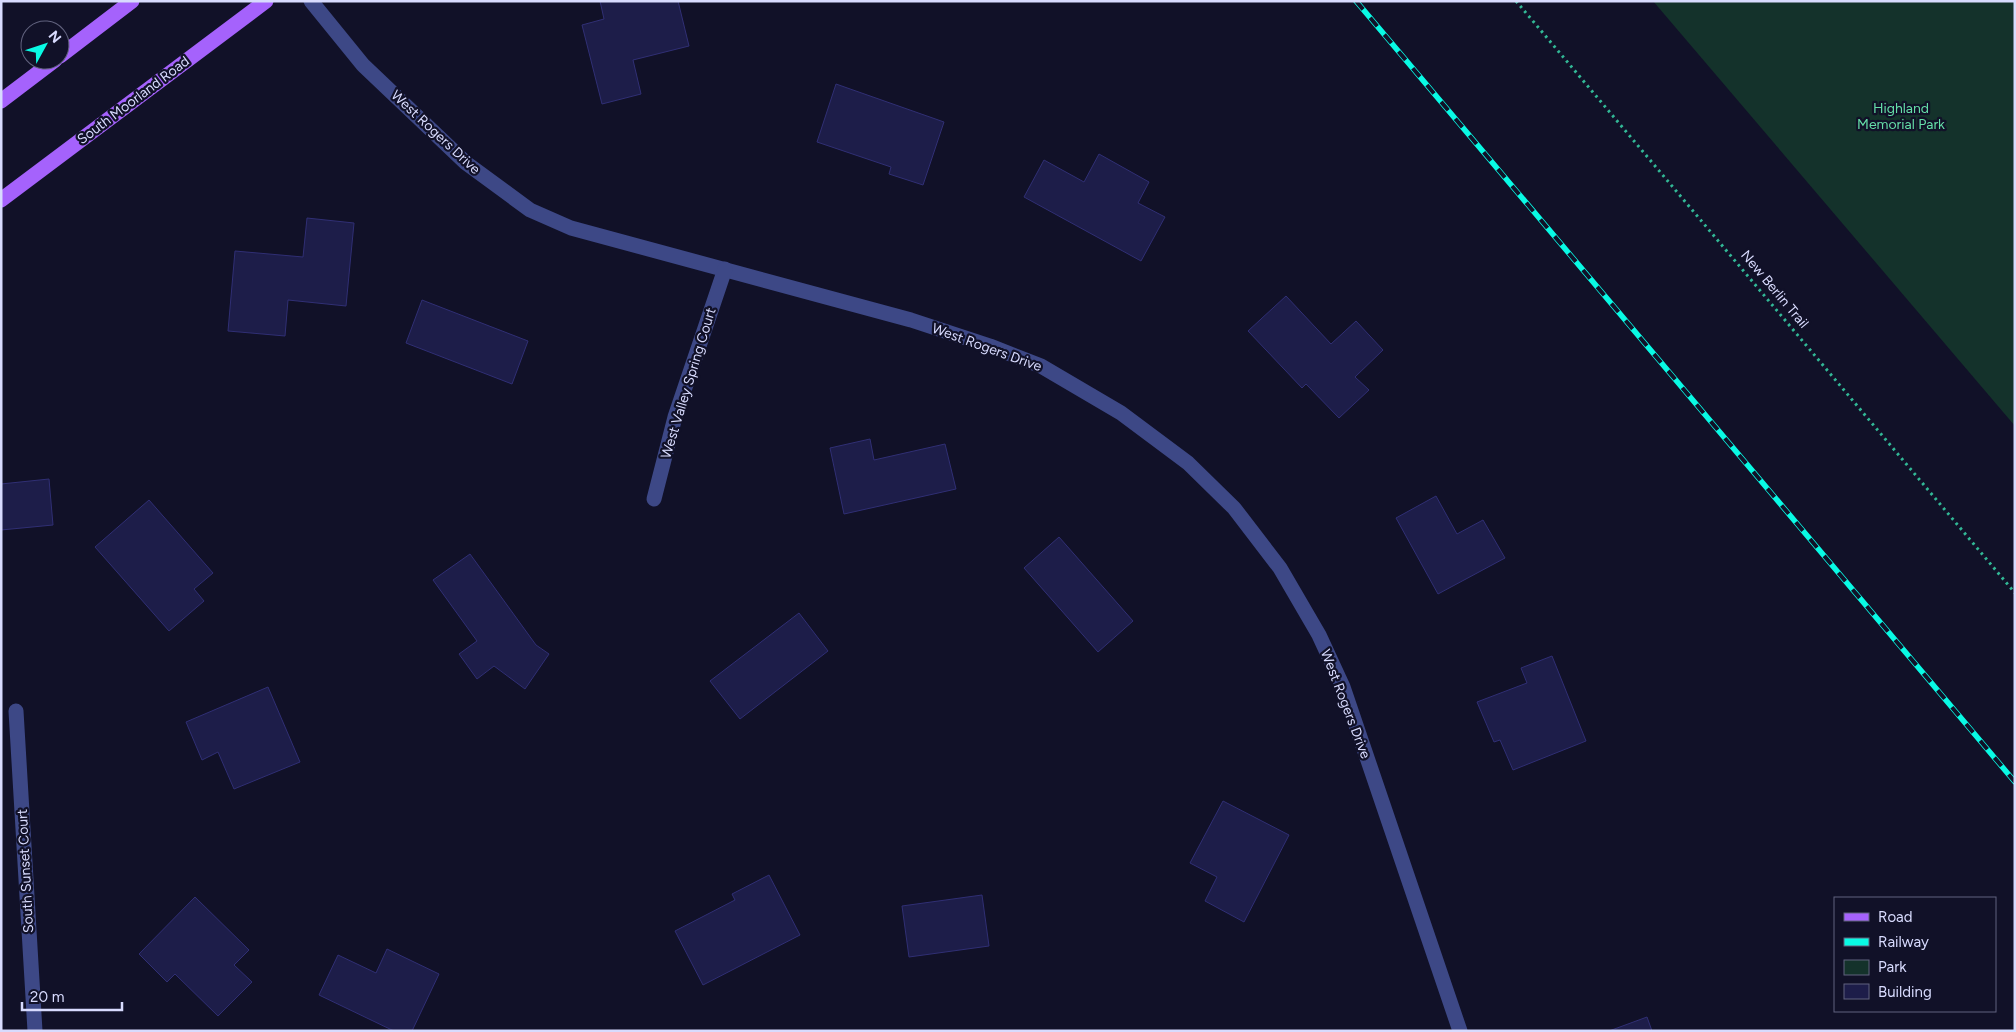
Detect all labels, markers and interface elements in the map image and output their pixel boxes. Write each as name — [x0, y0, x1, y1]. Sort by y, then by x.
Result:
north arrow — [20, 20, 70, 70]
text: N — [45, 27, 65, 47]
street label: South Moorland Road — [74, 53, 193, 148]
street label: West Rogers Drive — [388, 87, 484, 178]
park label: Highland Memorial Park — [1857, 100, 1945, 133]
street label: New Berlin Trail — [1737, 247, 1812, 332]
street label: West Valley Spring Court — [657, 306, 720, 461]
street label: West Rogers Drive — [930, 320, 1044, 375]
street label: West Rogers Drive — [1317, 647, 1374, 762]
street label: South Sunset Court — [14, 808, 37, 933]
legend — [1834, 897, 1996, 1012]
text: Road — [1878, 908, 1913, 926]
text: Railway — [1878, 933, 1929, 951]
text: Park — [1878, 958, 1907, 976]
scale bar — [22, 980, 122, 1012]
text: Building — [1878, 983, 1932, 1001]
text: 20 m — [30, 988, 64, 1006]

